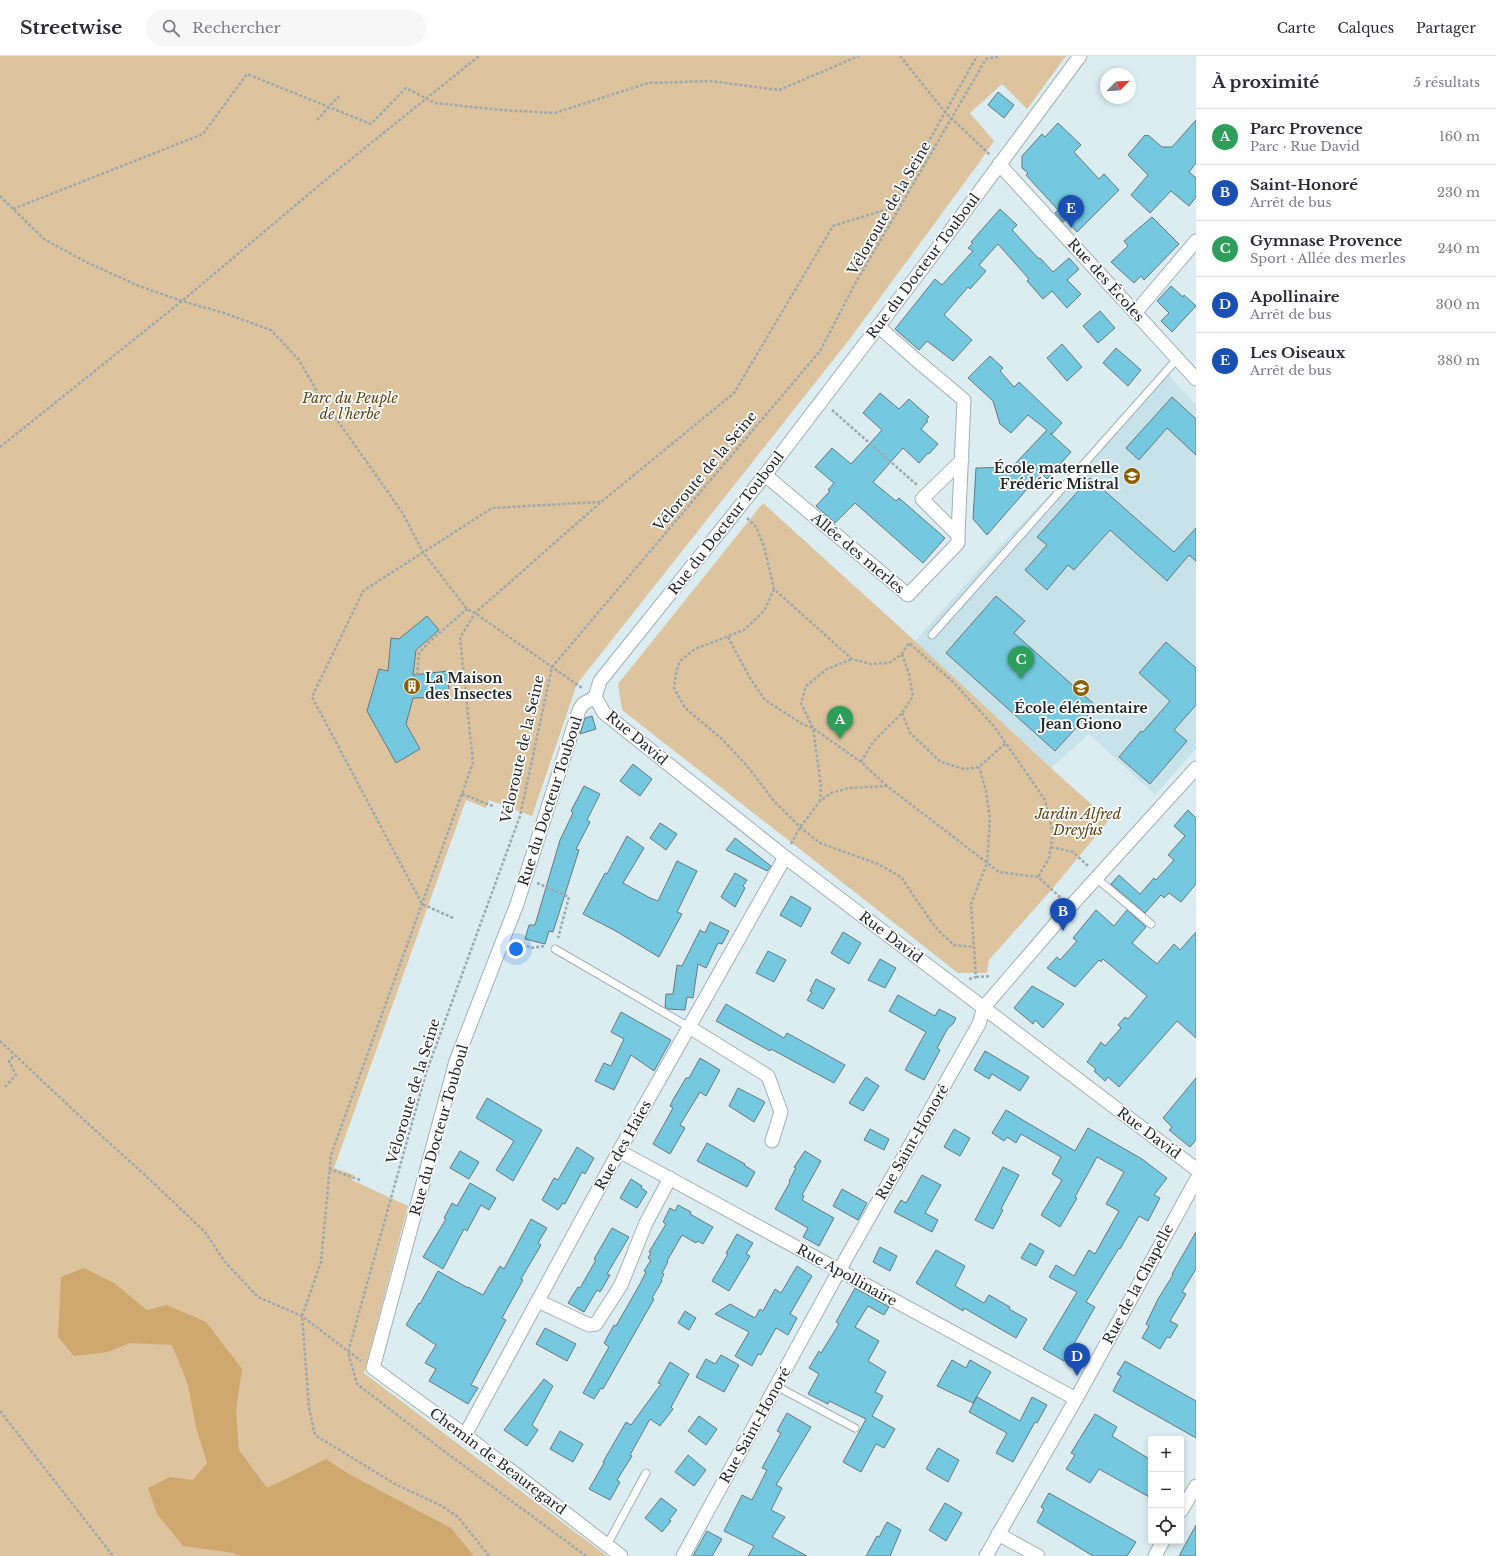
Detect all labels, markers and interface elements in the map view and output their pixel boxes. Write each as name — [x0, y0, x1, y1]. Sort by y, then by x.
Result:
search box — [146, 10, 426, 46]
text: Streetwise — [20, 16, 122, 39]
icon: search — [160, 17, 182, 39]
text: Rechercher — [192, 18, 281, 37]
text: Carte — [1277, 19, 1316, 37]
text: Calques — [1338, 19, 1394, 37]
text: Partager — [1416, 19, 1476, 37]
north arrow — [1100, 68, 1136, 104]
text: À proximité — [1212, 72, 1319, 93]
text: 5 résultats — [1414, 74, 1480, 91]
text: Parc Provence — [1250, 119, 1363, 138]
text: A — [1220, 128, 1230, 145]
text: 160 m — [1439, 128, 1480, 145]
street label: Véloroute de la Seine — [843, 138, 935, 279]
text: Parc · Rue David — [1250, 138, 1360, 155]
text: Saint-Honoré — [1250, 175, 1358, 194]
text: B — [1220, 184, 1230, 201]
text: 230 m — [1437, 184, 1480, 201]
street label: Rue du Docteur Touboul — [862, 189, 984, 342]
text: Arrêt de bus — [1250, 194, 1331, 211]
pin: E — [1058, 195, 1084, 228]
text: Gymnase Provence — [1250, 231, 1402, 250]
street label: Rue des Écoles — [1064, 235, 1148, 325]
text: C — [1220, 240, 1230, 257]
text: 240 m — [1437, 240, 1480, 257]
text: Sport · Allée des merles — [1250, 250, 1406, 267]
text: Apollinaire — [1250, 287, 1340, 306]
text: D — [1219, 296, 1231, 313]
text: 300 m — [1436, 296, 1480, 313]
text: Arrêt de bus — [1250, 306, 1331, 323]
text: Les Oiseaux — [1250, 343, 1345, 362]
text: E — [1220, 352, 1230, 369]
text: 380 m — [1437, 352, 1480, 369]
text: Arrêt de bus — [1250, 362, 1331, 379]
park label: Parc du Peuple de l'herbe — [301, 389, 398, 423]
street label: Véloroute de la Seine — [649, 407, 760, 535]
street label: Rue du Docteur Touboul — [664, 447, 788, 598]
place label: École maternelle Frédéric Mistral — [994, 459, 1119, 493]
school or university icon: École maternelle Frédéric Mistral — [1122, 466, 1142, 486]
street label: Allée des merles — [807, 508, 908, 597]
pin: C — [1008, 646, 1034, 679]
place label: La Maison des Insectes — [425, 669, 512, 703]
street label: Véloroute de la Seine — [496, 673, 548, 826]
building icon: La Maison des Insectes — [402, 676, 422, 696]
school or university icon: École élémentaire Jean Giono — [1071, 678, 1091, 698]
place label: École élémentaire Jean Giono — [1014, 699, 1148, 733]
pin: A — [827, 706, 853, 739]
street label: Rue David — [602, 707, 672, 769]
street label: Rue du Docteur Touboul — [514, 713, 586, 888]
park label: Jardin Alfred Dreyfus — [1034, 805, 1122, 839]
pin: B — [1050, 898, 1076, 931]
street label: Rue David — [856, 907, 927, 967]
your location — [506, 939, 526, 959]
street label: Véloroute de la Seine — [382, 1016, 444, 1167]
street label: Rue du Docteur Touboul — [406, 1042, 472, 1218]
street label: Rue Saint-Honoré — [872, 1081, 952, 1203]
street label: Rue des Haies — [591, 1097, 655, 1193]
street label: Rue David — [1114, 1103, 1185, 1163]
street label: Rue de la Chapelle — [1099, 1221, 1177, 1347]
street label: Rue Apollinaire — [794, 1240, 900, 1310]
pin: D — [1064, 1343, 1090, 1376]
street label: Rue Saint-Honoré — [716, 1364, 794, 1486]
street label: Chemin de Beauregard — [426, 1404, 570, 1519]
map controls — [1148, 1436, 1184, 1544]
button: + — [1148, 1436, 1184, 1472]
button: − — [1148, 1472, 1184, 1508]
button: locate — [1148, 1508, 1184, 1544]

